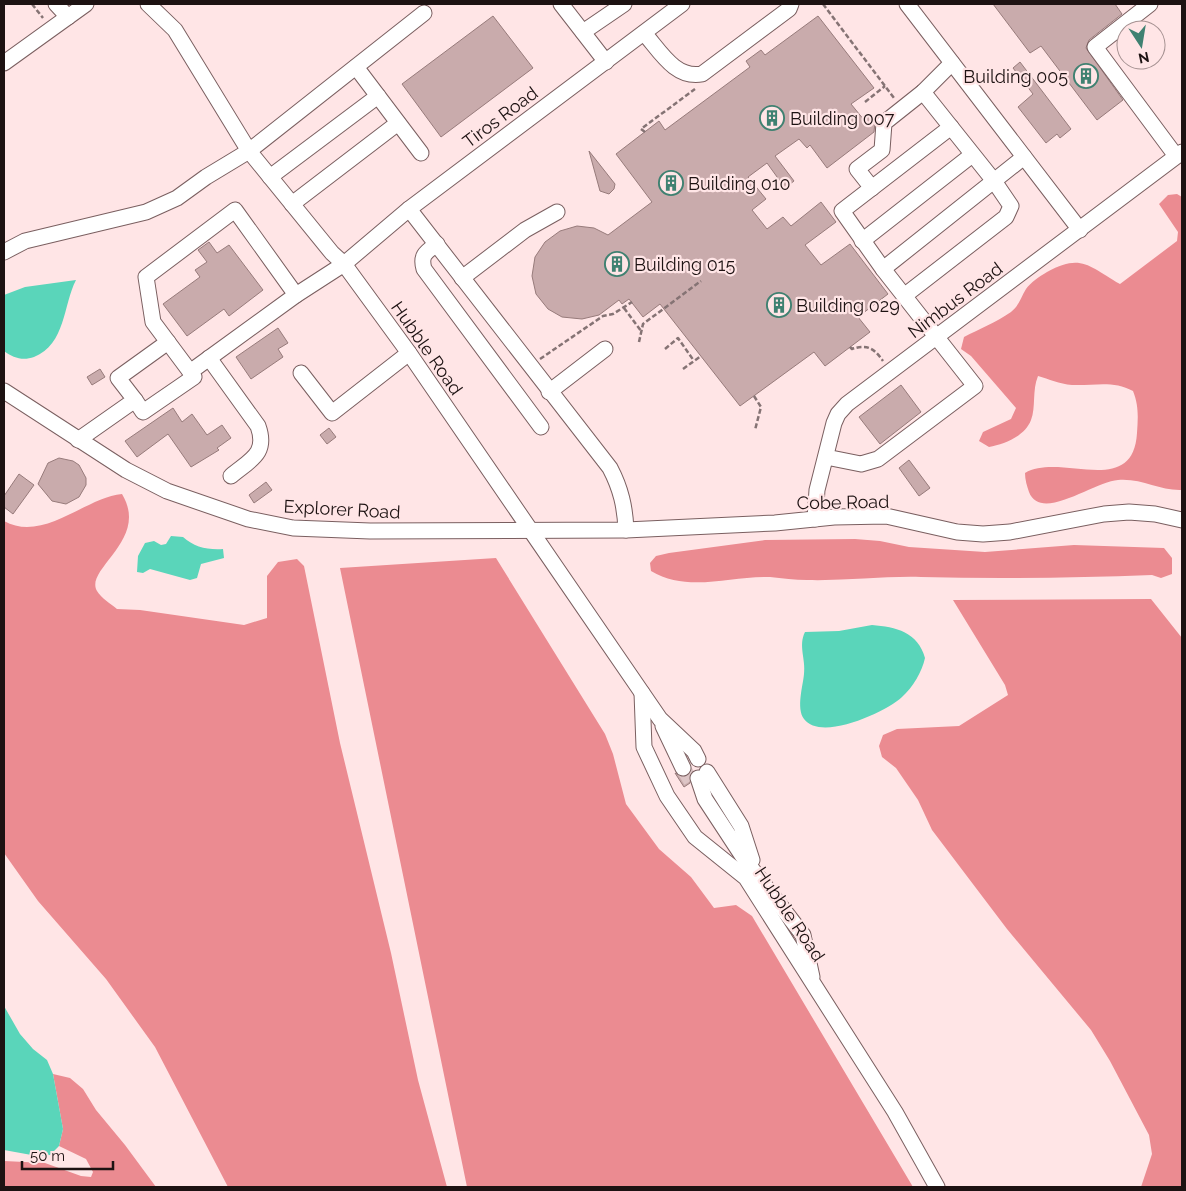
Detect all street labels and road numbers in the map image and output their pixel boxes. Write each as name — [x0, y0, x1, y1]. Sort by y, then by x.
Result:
street label: Tiros Road — [458, 82, 542, 152]
street label: Nimbus Road — [904, 258, 1006, 342]
street label: Hubble Road — [387, 297, 467, 399]
street label: Cobe Road — [797, 491, 889, 513]
street label: Explorer Road — [283, 495, 401, 523]
street label: Hubble Road — [751, 863, 829, 965]

